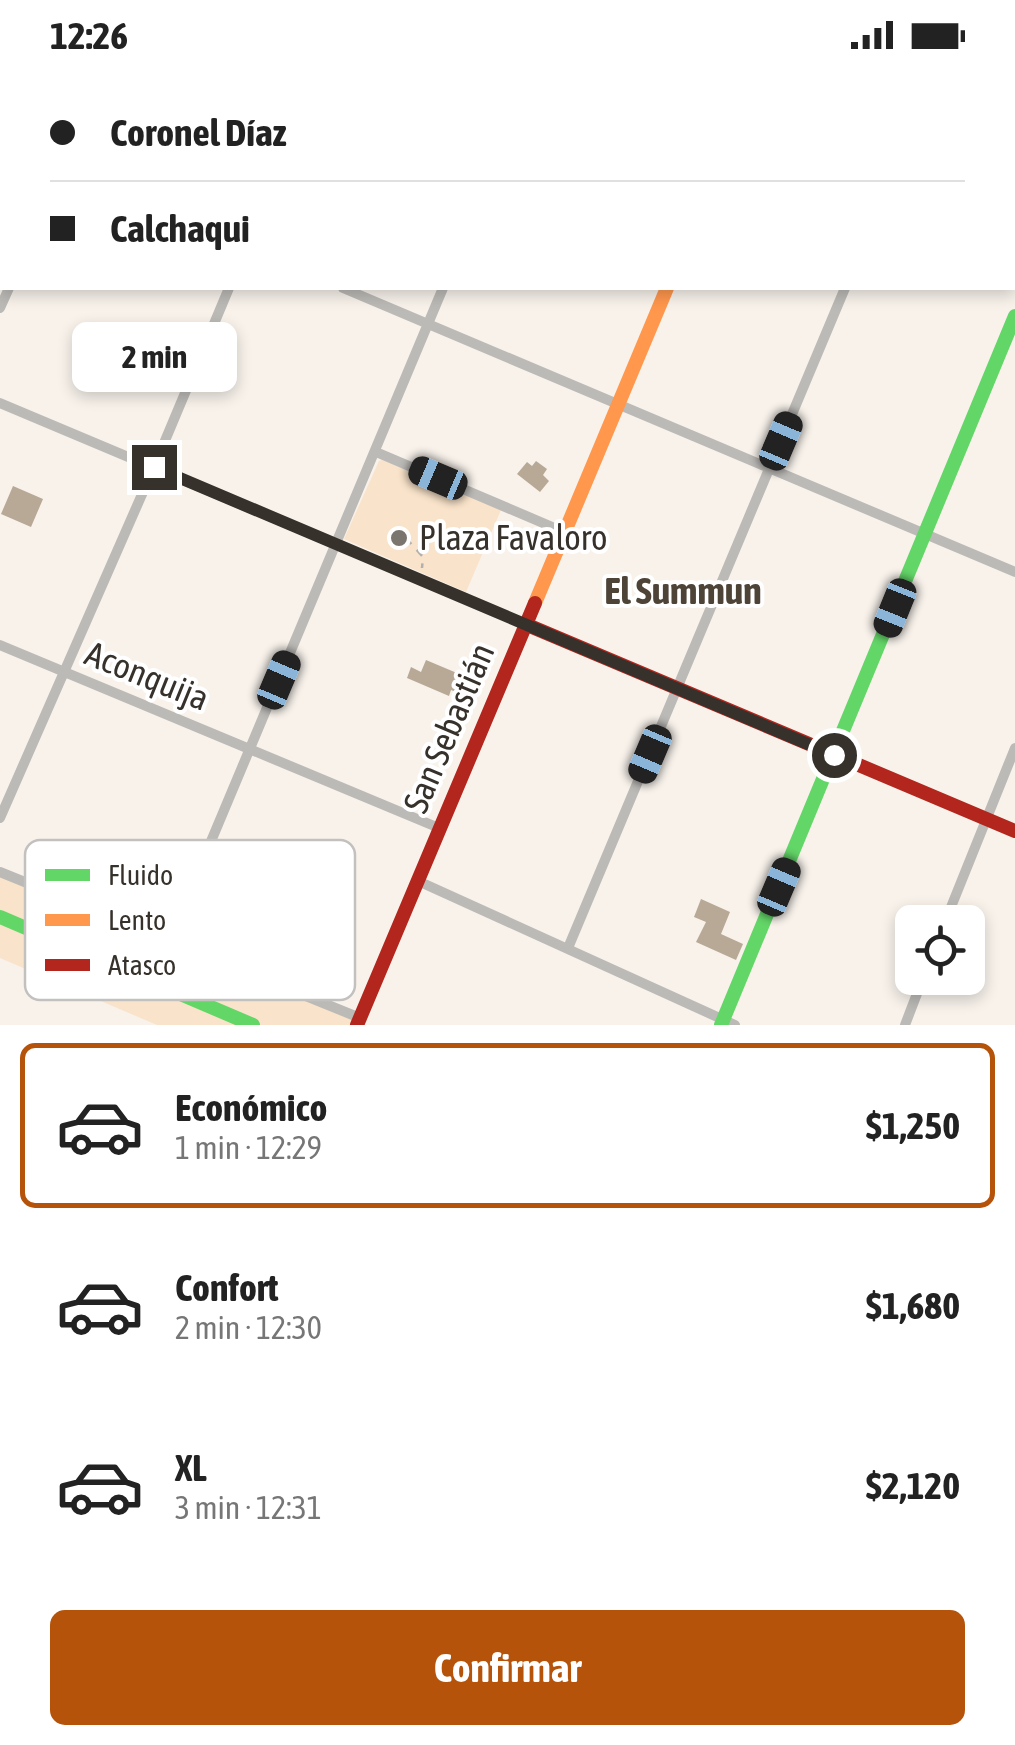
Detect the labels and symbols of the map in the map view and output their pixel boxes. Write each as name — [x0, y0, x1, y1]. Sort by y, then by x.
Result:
callout: 2 min — [72, 322, 236, 392]
car — [755, 408, 807, 474]
route end — [132, 445, 177, 490]
car — [405, 452, 471, 504]
place label: Plaza Favaloro — [419, 517, 608, 557]
marker: Plaza Favaloro — [388, 527, 410, 549]
district label: El Summun — [604, 569, 762, 612]
car — [870, 575, 920, 641]
street label: Aconquija — [80, 632, 215, 718]
street label: San Sebastián — [395, 637, 502, 818]
car — [253, 647, 305, 713]
car — [624, 721, 676, 787]
route start — [812, 733, 857, 778]
legend — [25, 840, 355, 1000]
car — [753, 854, 805, 920]
text: Fluido — [108, 859, 173, 891]
text: Lento — [108, 904, 166, 936]
text: Atasco — [108, 949, 176, 981]

